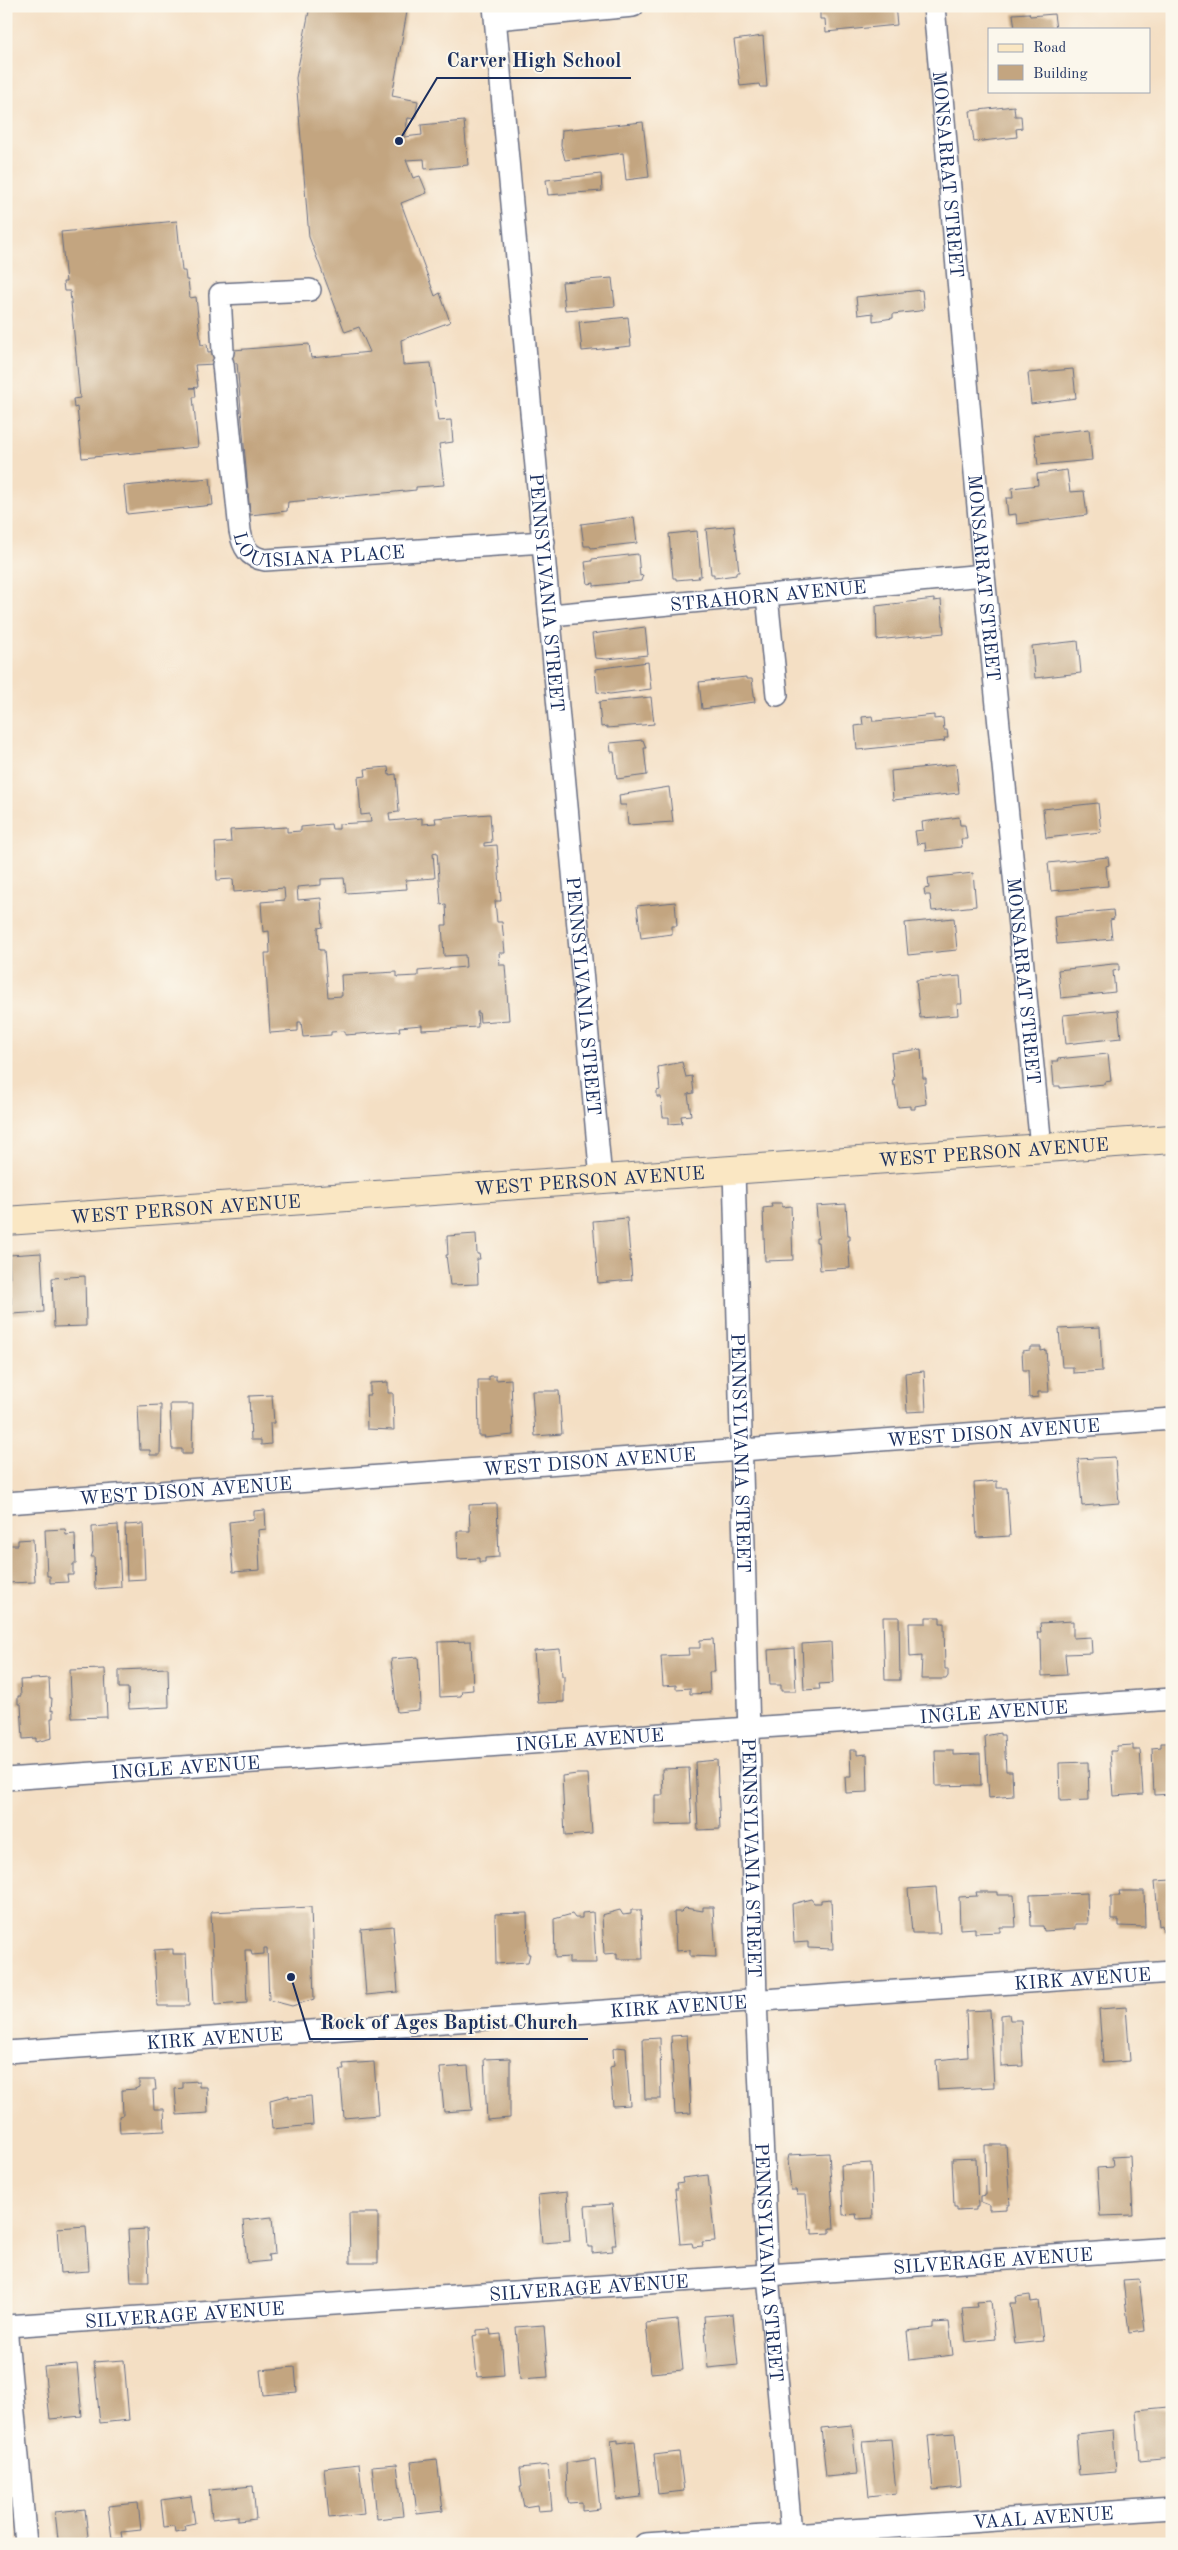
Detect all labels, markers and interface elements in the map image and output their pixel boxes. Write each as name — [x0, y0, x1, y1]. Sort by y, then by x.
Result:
legend — [988, 28, 1150, 92]
text: Road — [1033, 41, 1067, 56]
callout: Carver High School — [437, 43, 631, 78]
text: Carver High School — [447, 52, 621, 72]
text: Building — [1033, 67, 1088, 82]
street label: MONSARRAT STREET — [928, 70, 965, 279]
street label: PENNSYLVANIA STREET — [525, 472, 565, 713]
street label: MONSARRAT STREET — [963, 474, 1002, 682]
street label: LOUISIANA PLACE — [228, 530, 405, 572]
street label: STRAHORN AVENUE — [669, 579, 867, 616]
street label: PENNSYLVANIA STREET — [561, 876, 602, 1116]
street label: MONSARRAT STREET — [1002, 877, 1042, 1085]
street label: WEST PERSON AVENUE — [878, 1136, 1109, 1172]
street label: WEST PERSON AVENUE — [474, 1165, 705, 1200]
street label: WEST PERSON AVENUE — [70, 1193, 301, 1228]
street label: PENNSYLVANIA STREET — [726, 1333, 752, 1573]
street label: WEST DISON AVENUE — [887, 1417, 1101, 1451]
street label: WEST DISON AVENUE — [483, 1446, 697, 1481]
street label: WEST DISON AVENUE — [79, 1475, 293, 1510]
street label: INGLE AVENUE — [919, 1699, 1069, 1728]
street label: INGLE AVENUE — [515, 1727, 665, 1756]
street label: PENNSYLVANIA STREET — [737, 1738, 762, 1978]
street label: INGLE AVENUE — [111, 1755, 261, 1784]
street label: KIRK AVENUE — [1014, 1966, 1152, 1995]
street label: KIRK AVENUE — [610, 1994, 748, 2023]
callout: Rock of Ages Baptist Church — [310, 2004, 588, 2039]
text: Rock of Ages Baptist Church — [320, 2014, 578, 2034]
street label: KIRK AVENUE — [146, 2026, 284, 2054]
street label: PENNSYLVANIA STREET — [750, 2142, 785, 2383]
street label: SILVERAGE AVENUE — [893, 2246, 1093, 2279]
street label: SILVERAGE AVENUE — [489, 2273, 689, 2306]
street label: SILVERAGE AVENUE — [84, 2300, 285, 2333]
street label: VAAL AVENUE — [972, 2505, 1114, 2534]

